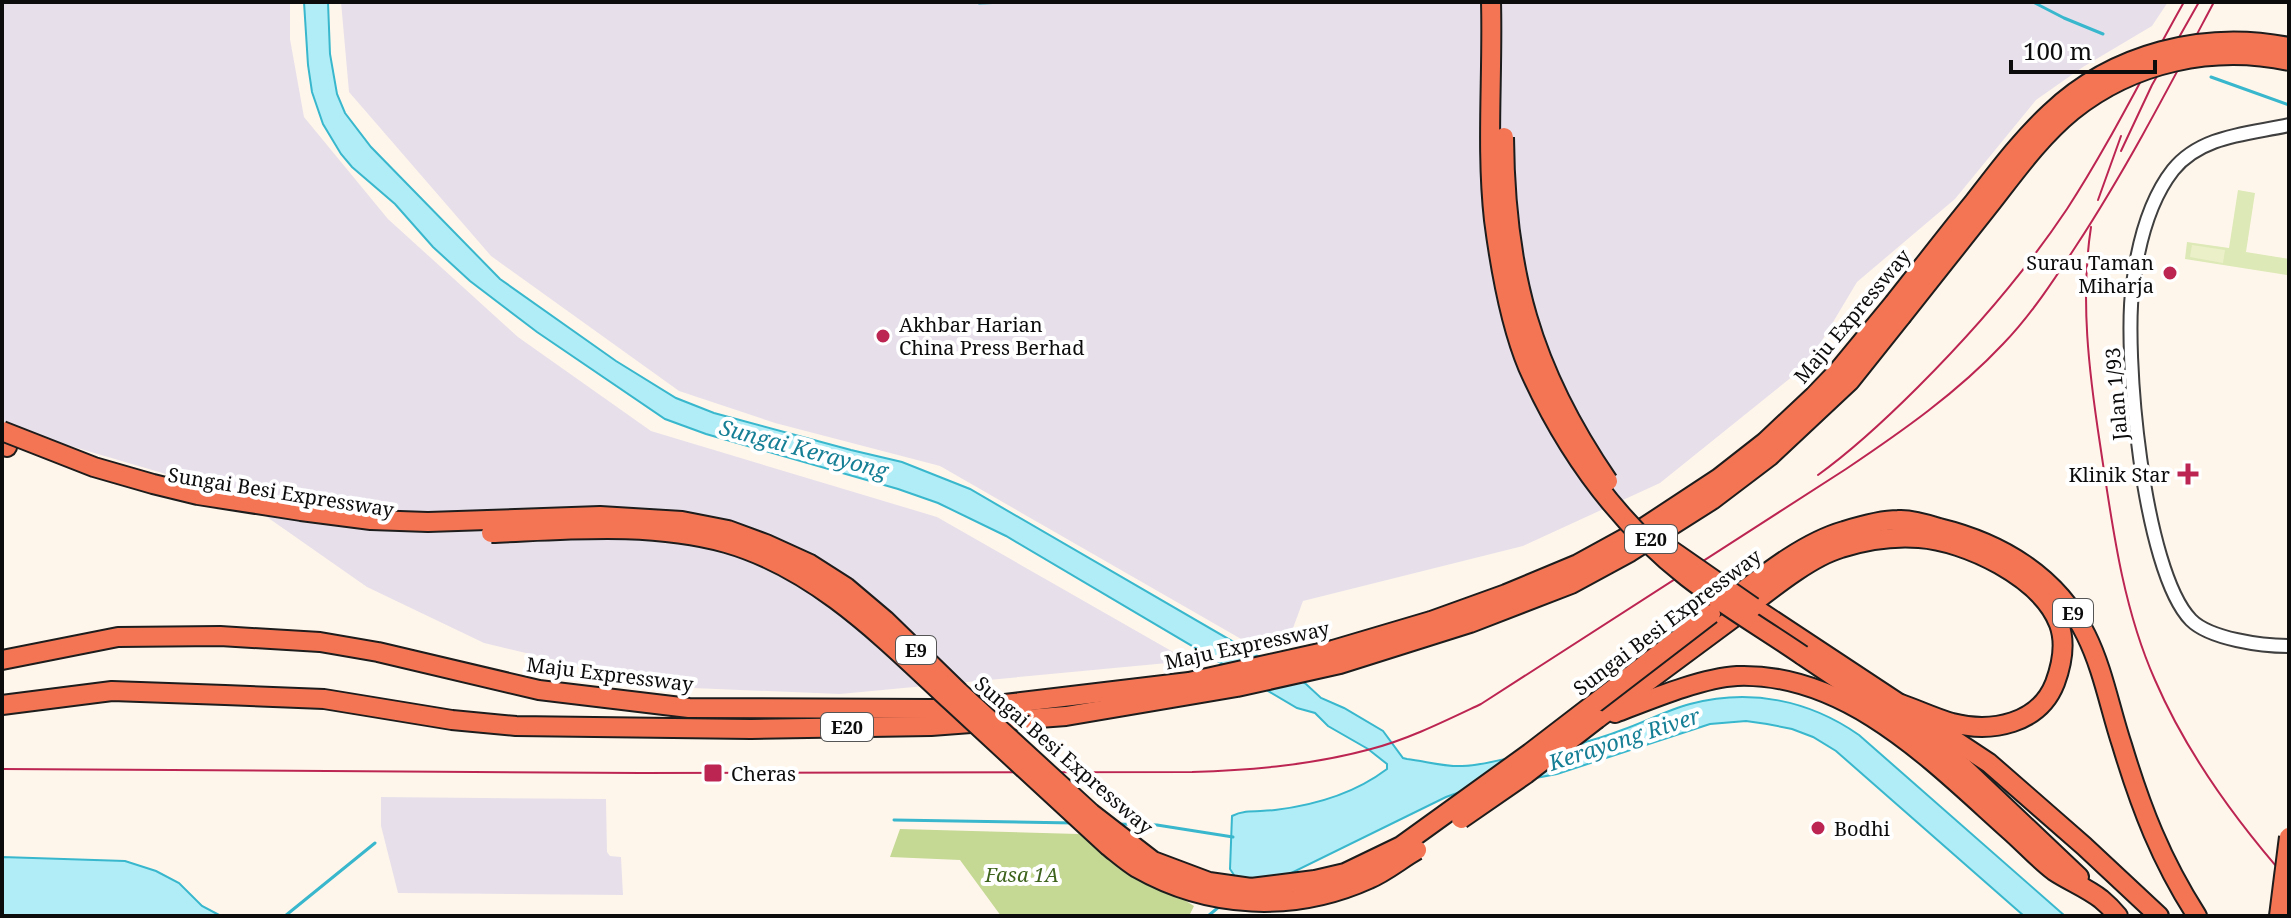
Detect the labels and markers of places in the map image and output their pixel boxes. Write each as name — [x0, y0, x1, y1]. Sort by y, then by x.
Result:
place label: Surau Taman Miharja — [2026, 249, 2154, 299]
marker: Surau Taman Miharja — [2161, 264, 2179, 282]
place label: Akhbar Harian China Press Berhad — [899, 311, 1085, 361]
marker: Akhbar Harian China Press Berhad — [874, 327, 892, 345]
place label: Klinik Star — [2069, 461, 2171, 488]
marker: Klinik Star — [2177, 463, 2199, 485]
place label: Cheras — [731, 760, 796, 787]
marker: Cheras — [702, 762, 724, 784]
place label: Bodhi — [1834, 815, 1891, 842]
marker: Bodhi — [1809, 819, 1827, 837]

